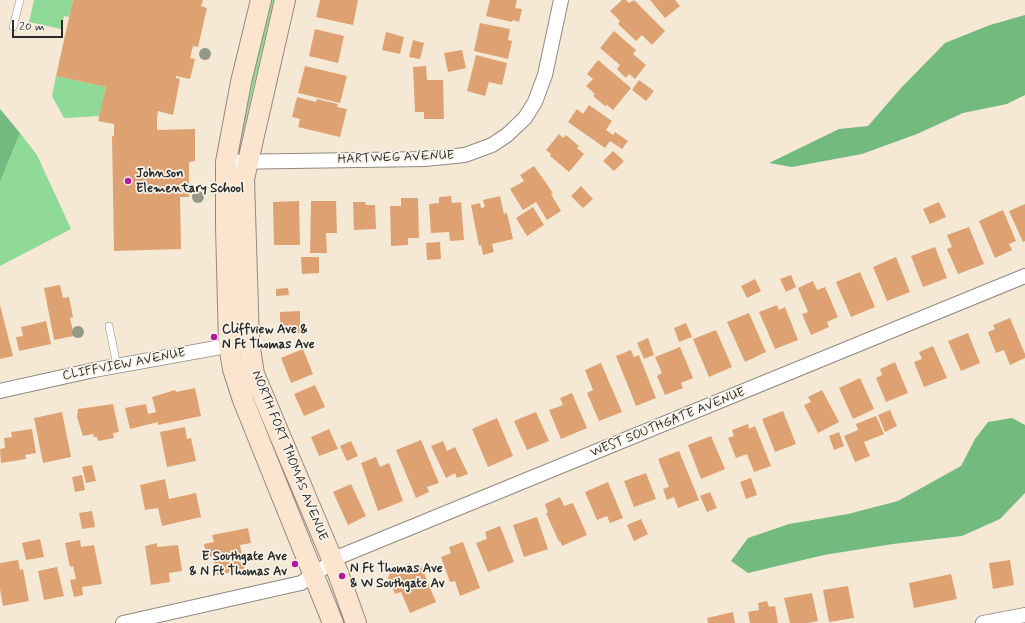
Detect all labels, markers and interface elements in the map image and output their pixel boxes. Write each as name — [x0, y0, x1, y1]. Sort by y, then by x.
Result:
scale bar — [14, 12, 65, 38]
text: 20 m — [19, 19, 45, 35]
street label: HARTWEG AVENUE — [337, 148, 455, 168]
place label: Johnson Elementary School — [136, 166, 244, 197]
marker: Johnson Elementary School — [123, 176, 133, 186]
place label: Cliffview Ave & N Ft Thomas Ave — [222, 322, 315, 353]
marker: Cliffview Ave & N Ft Thomas Ave — [209, 332, 219, 342]
street label: CLIFFVIEW AVENUE — [61, 345, 187, 385]
street label: NORTH FORT THOMAS AVENUE — [248, 368, 330, 544]
street label: WEST SOUTHGATE AVENUE — [588, 385, 748, 461]
place label: E Southgate Ave & N Ft Thomas Av — [189, 549, 287, 580]
marker: E Southgate Ave & N Ft Thomas Av — [290, 559, 300, 569]
place label: N Ft Thomas Ave & W Southgate Av — [350, 561, 445, 592]
marker: N Ft Thomas Ave & W Southgate Av — [337, 571, 347, 581]

